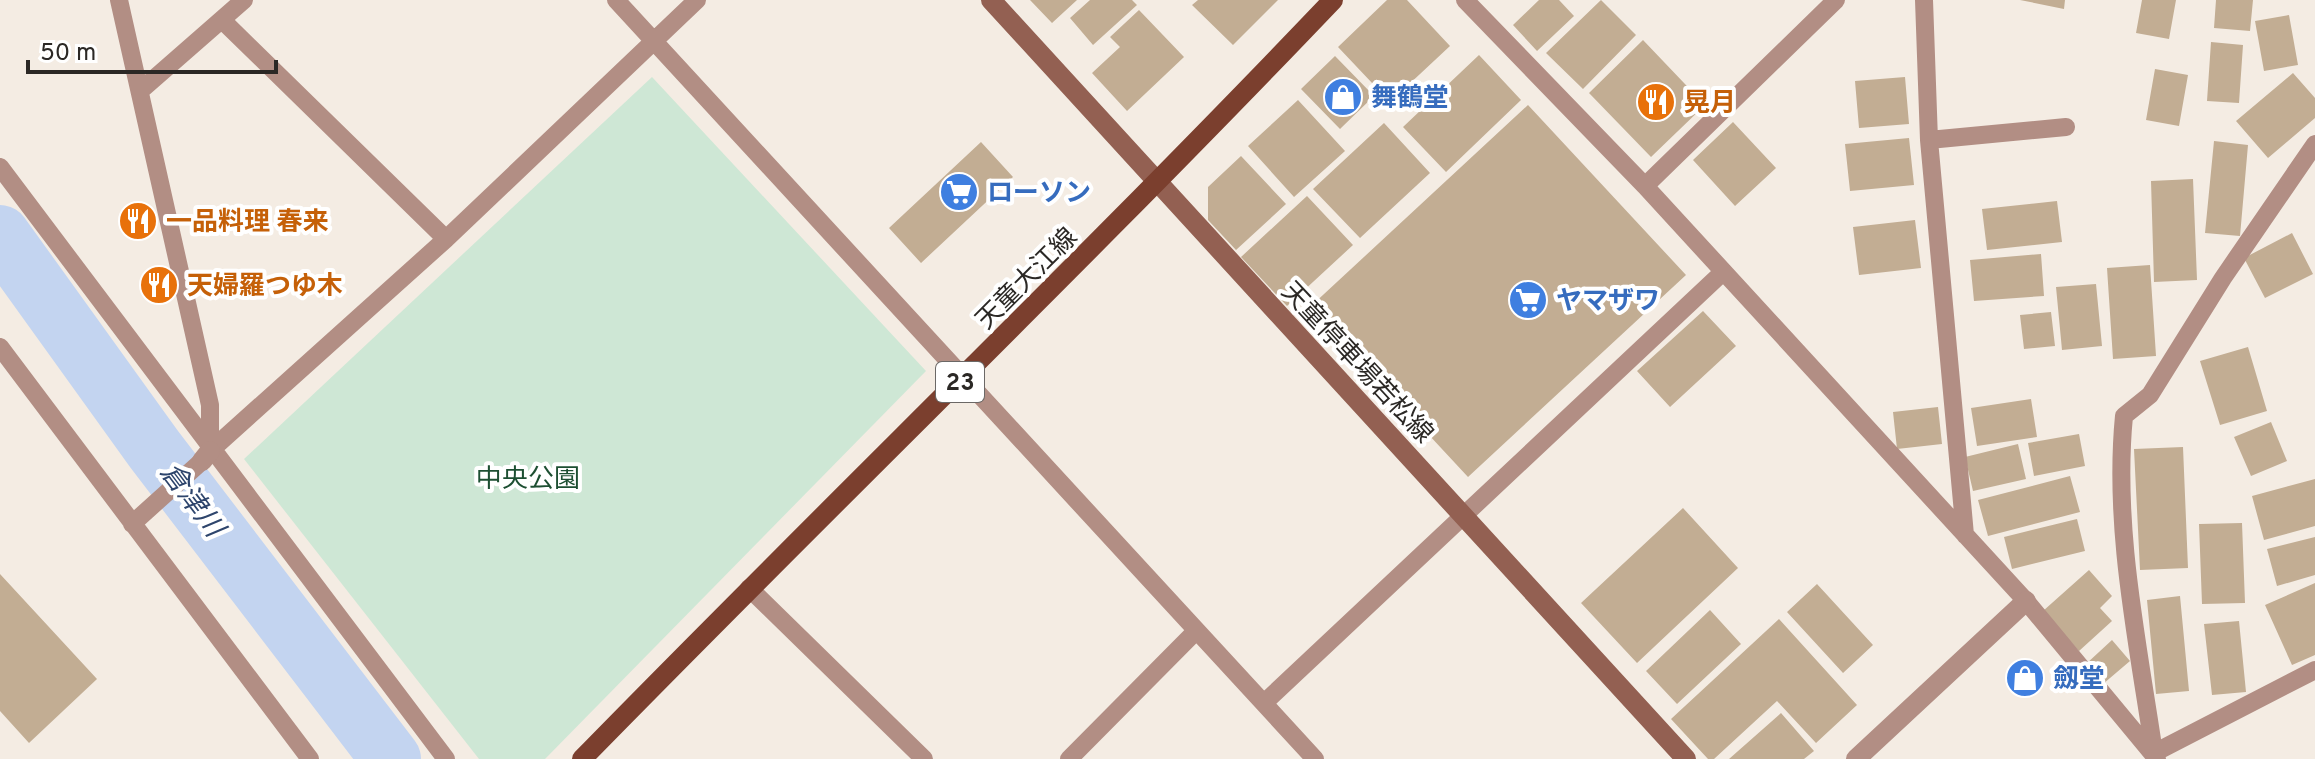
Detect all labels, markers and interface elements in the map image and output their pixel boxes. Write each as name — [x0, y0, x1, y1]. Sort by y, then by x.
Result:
scale bar — [28, 24, 276, 74]
text: 50 m — [40, 39, 96, 69]
shop icon: 舞鶴堂 — [1322, 76, 1364, 118]
restaurant icon: 晃月 — [1635, 81, 1677, 123]
place label: 舞鶴堂 — [1371, 83, 1449, 116]
place label: 晃月 — [1684, 88, 1736, 121]
supermarket icon: ローソン — [938, 171, 980, 213]
place label: ローソン — [987, 178, 1091, 211]
restaurant icon: 一品料理 春来 — [117, 200, 159, 242]
place label: 一品料理 春来 — [166, 207, 329, 240]
street label: 天童大江線 — [970, 222, 1085, 337]
restaurant icon: 天婦羅つゆ木 — [138, 264, 180, 306]
place label: 天婦羅つゆ木 — [187, 271, 343, 304]
street label: 天童停車場若松線 — [1273, 276, 1439, 451]
supermarket icon: ヤマザワ — [1507, 279, 1549, 321]
place label: ヤマザワ — [1556, 286, 1660, 319]
road number: 23 — [936, 362, 984, 402]
water label: 倉津川 — [151, 456, 232, 548]
park label: 中央公園 — [476, 464, 580, 497]
shop icon: 劔堂 — [2004, 657, 2046, 699]
place label: 劔堂 — [2053, 664, 2105, 697]

